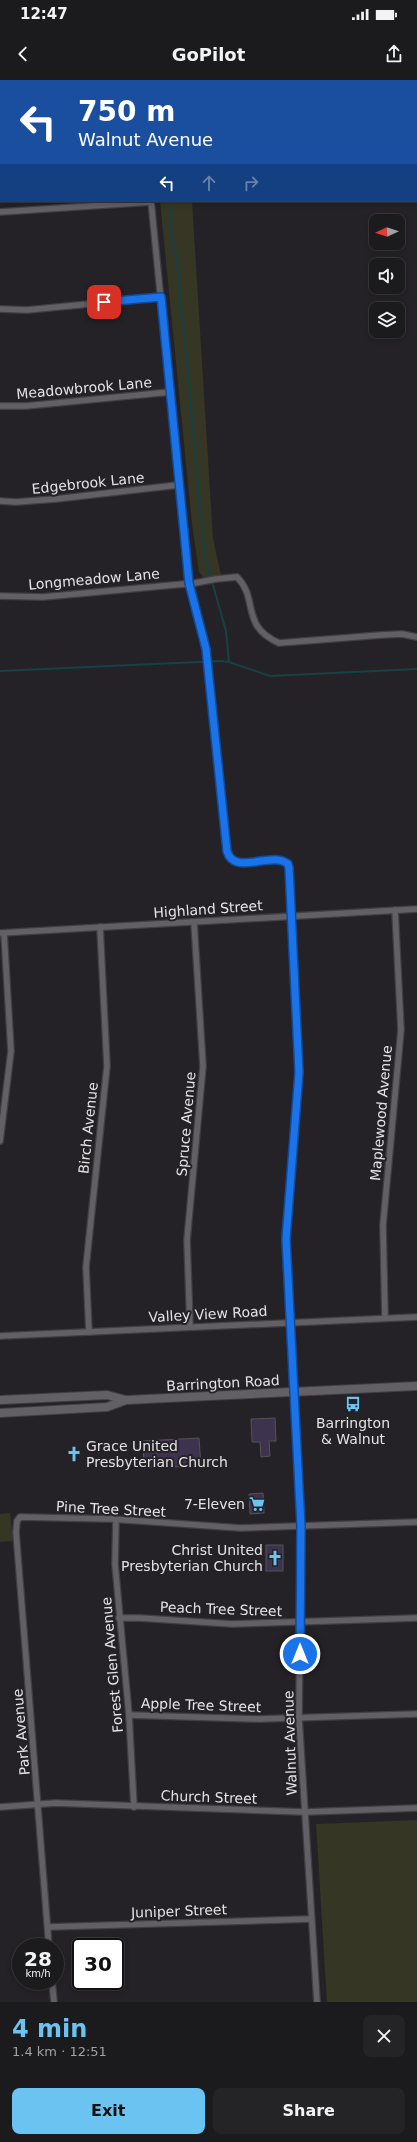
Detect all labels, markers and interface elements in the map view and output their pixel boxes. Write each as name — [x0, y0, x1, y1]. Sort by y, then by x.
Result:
text: 12:47 — [20, 5, 68, 23]
icon: back — [12, 43, 34, 65]
icon: share — [383, 43, 405, 65]
text: GoPilot — [172, 44, 245, 65]
text: 750 m — [78, 95, 175, 128]
icon: left — [12, 96, 64, 148]
text: Walnut Avenue — [78, 129, 213, 150]
icon: left — [156, 172, 178, 194]
icon: ahead — [198, 172, 220, 194]
icon: right — [240, 172, 262, 194]
north arrow — [369, 214, 405, 250]
map controls — [369, 214, 405, 338]
button: sound — [369, 258, 405, 294]
pin — [87, 285, 121, 319]
icon: arrive — [93, 291, 115, 313]
button: layers — [369, 302, 405, 338]
street label: Meadowbrook Lane — [16, 374, 152, 402]
street label: Edgebrook Lane — [31, 469, 145, 497]
street label: Longmeadow Lane — [28, 565, 160, 593]
street label: Highland Street — [153, 897, 264, 921]
street label: Maplewood Avenue — [367, 1045, 395, 1181]
street label: Spruce Avenue — [173, 1071, 199, 1177]
street label: Birch Avenue — [75, 1081, 101, 1175]
street label: Valley View Road — [148, 1303, 268, 1325]
street label: Barrington Road — [166, 1372, 280, 1394]
bus stop icon: Barrington & Walnut — [344, 1395, 362, 1413]
place label: Barrington & Walnut — [316, 1415, 390, 1447]
place label: Grace United Presbyterian Church — [86, 1438, 228, 1470]
church icon: Grace United Presbyterian Church — [65, 1445, 83, 1463]
supermarket icon: 7-Eleven — [248, 1495, 266, 1513]
place label: 7-Eleven — [184, 1496, 245, 1512]
street label: Pine Tree Street — [56, 1498, 167, 1520]
place label: Christ United Presbyterian Church — [121, 1542, 263, 1574]
church icon: Christ United Presbyterian Church — [266, 1549, 284, 1567]
street label: Forest Glen Avenue — [98, 1597, 126, 1733]
street label: Peach Tree Street — [160, 1599, 283, 1619]
position arrow — [279, 1633, 321, 1675]
street label: Park Avenue — [9, 1688, 33, 1776]
street label: Walnut Avenue — [280, 1690, 300, 1796]
street label: Apple Tree Street — [141, 1695, 262, 1715]
street label: Church Street — [160, 1787, 258, 1807]
street label: Juniper Street — [130, 1901, 228, 1921]
speed limit sign: 30 — [72, 1938, 124, 1990]
text: 28 — [24, 1947, 52, 1971]
text: km/h — [25, 1968, 51, 1979]
text: 4 min — [12, 2015, 87, 2043]
button: close — [363, 2015, 405, 2057]
text: 1.4 km · 12:51 — [12, 2044, 107, 2059]
button: Exit — [12, 2088, 205, 2134]
button: Share — [213, 2088, 405, 2134]

